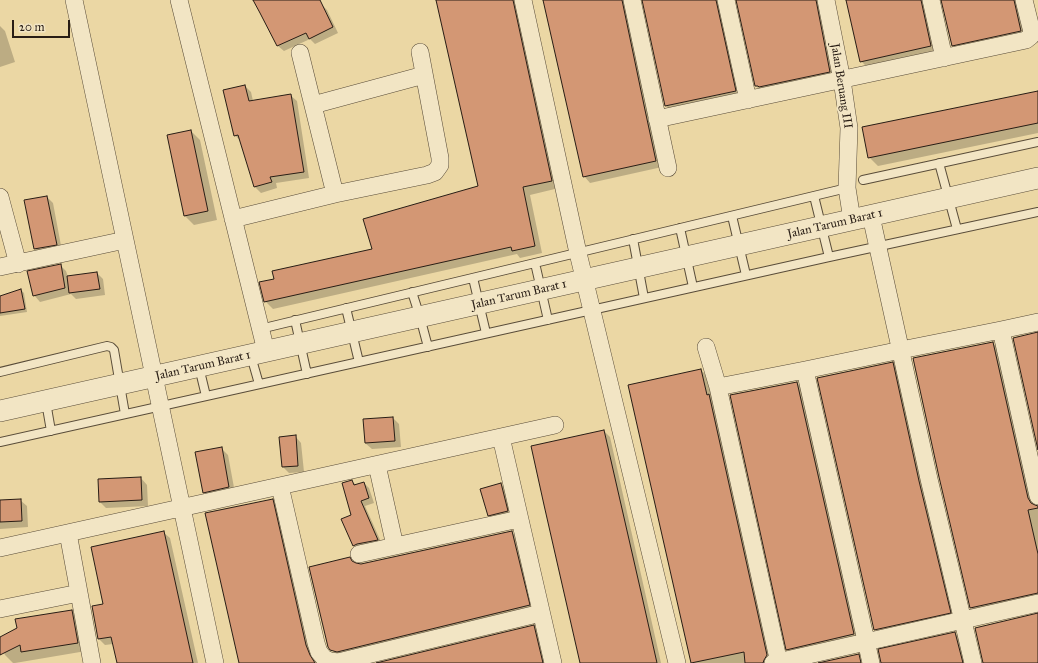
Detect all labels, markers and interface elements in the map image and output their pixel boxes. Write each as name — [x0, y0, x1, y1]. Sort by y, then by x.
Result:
scale bar — [14, 12, 72, 38]
text: 20 m — [19, 20, 45, 34]
street label: Jalan Beruang III — [827, 42, 855, 130]
street label: Jalan Tarum Barat 1 — [786, 206, 884, 242]
street label: Jalan Tarum Barat 1 — [470, 277, 568, 313]
street label: Jalan Tarum Barat 1 — [154, 348, 252, 384]

